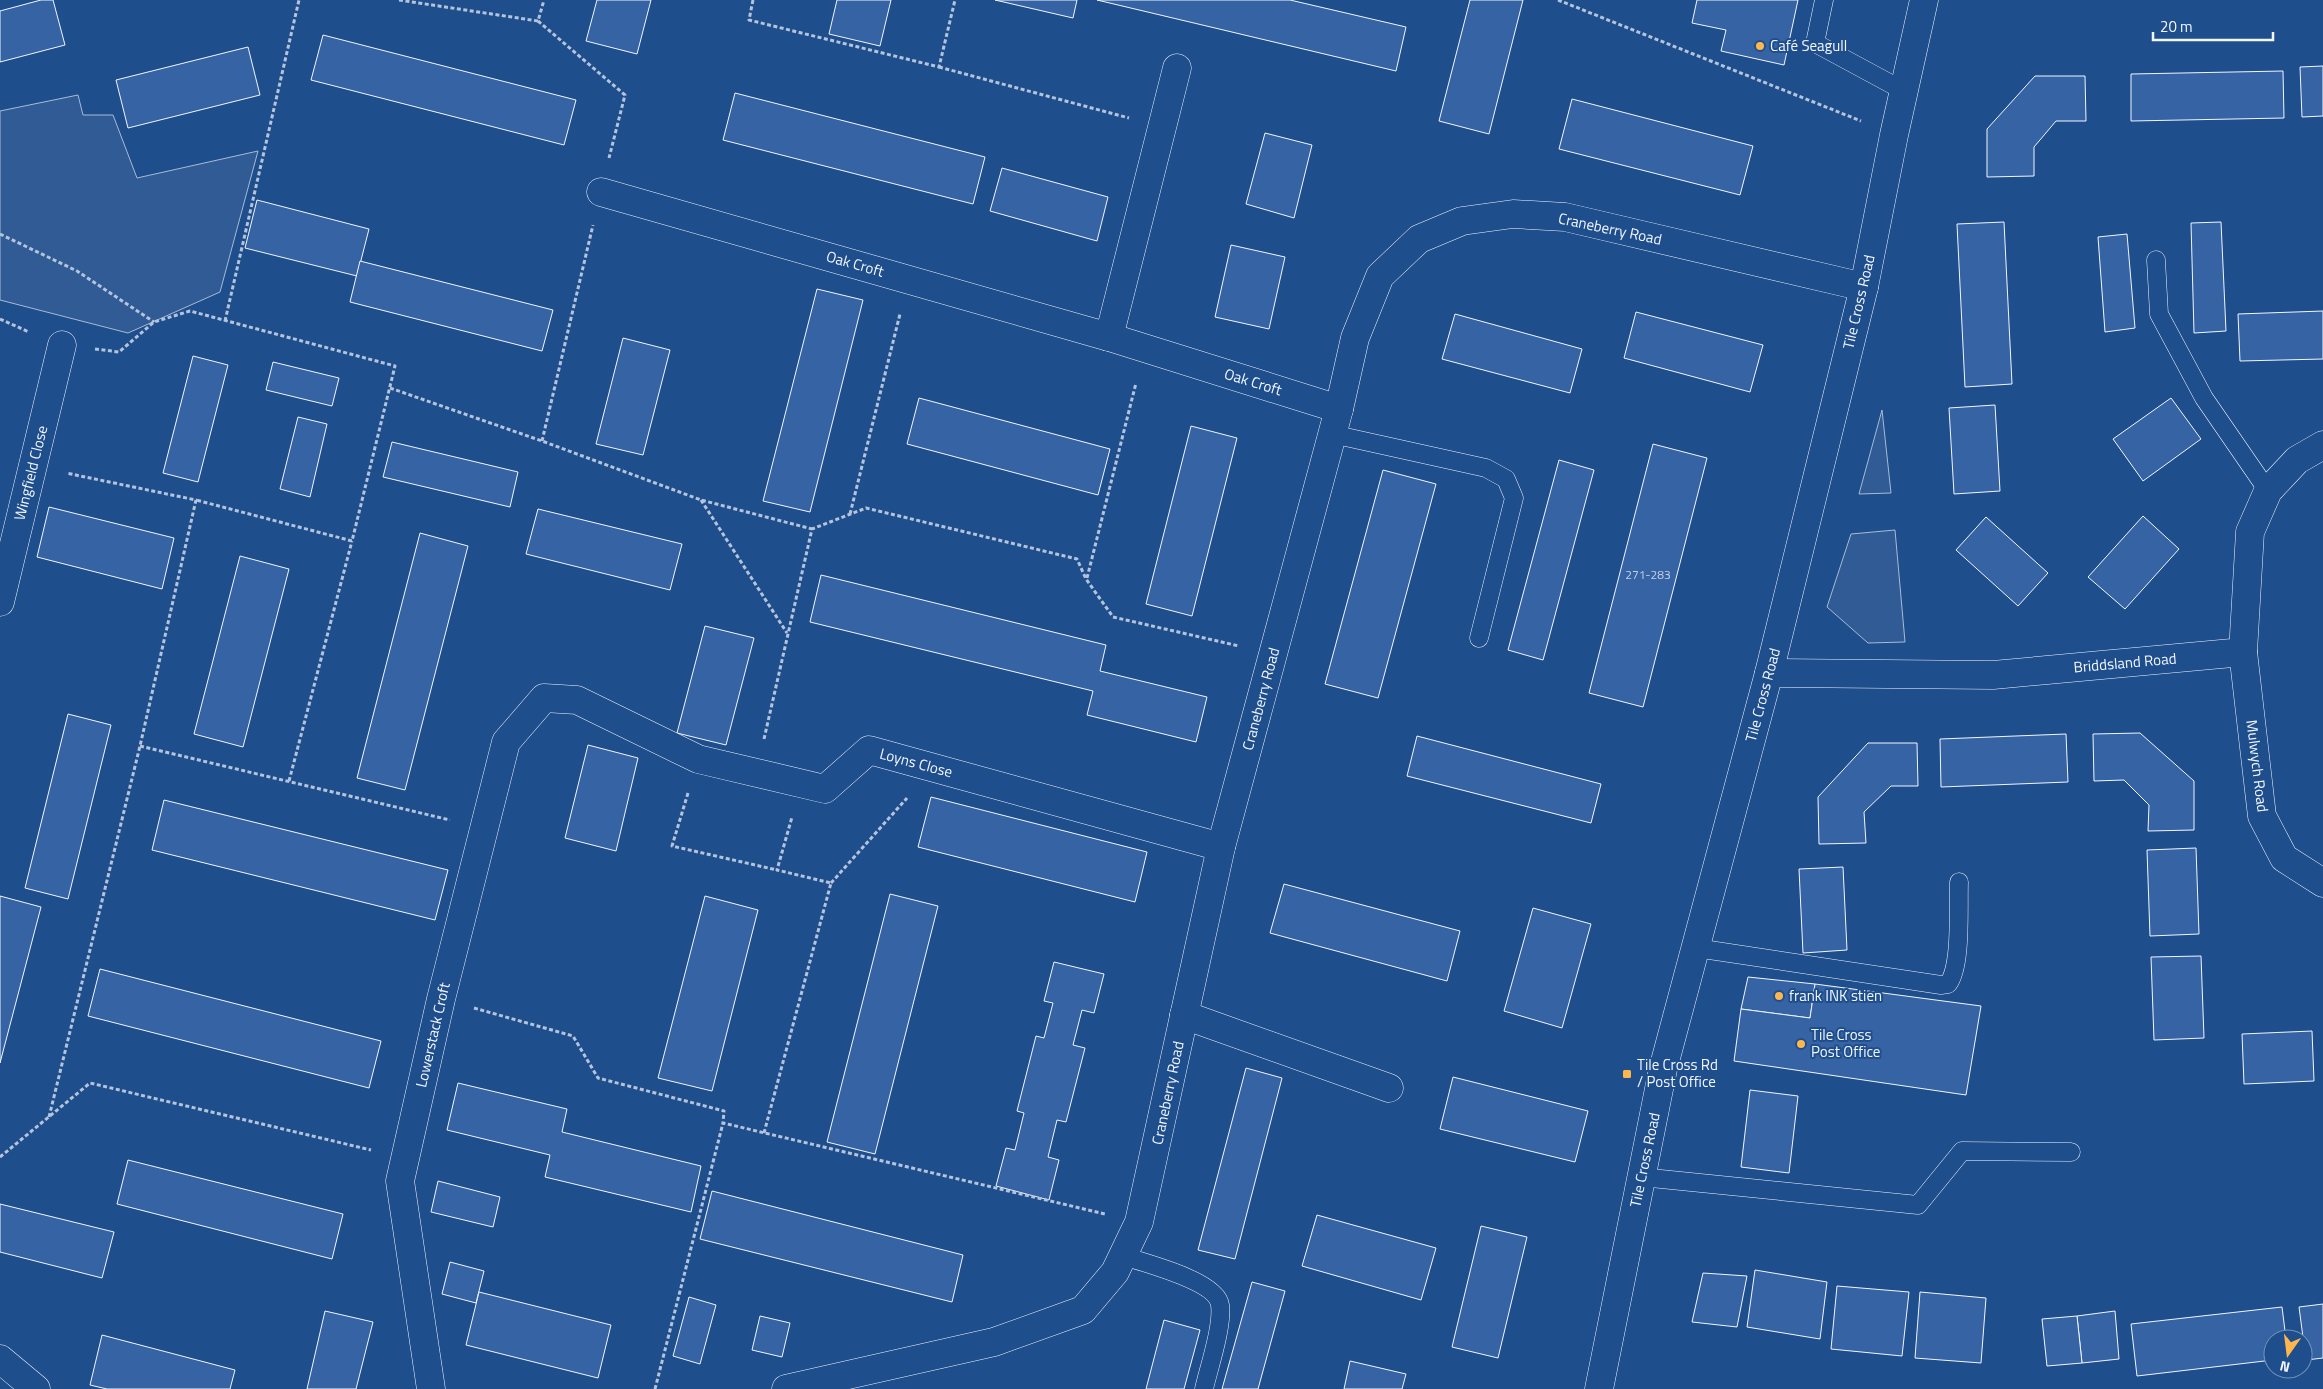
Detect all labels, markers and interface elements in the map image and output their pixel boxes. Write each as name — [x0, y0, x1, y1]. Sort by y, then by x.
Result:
scale bar — [2153, 10, 2273, 42]
text: 20 m — [2160, 15, 2193, 38]
place label: Café Seagull — [1770, 34, 1847, 57]
marker: Café Seagull — [1754, 40, 1766, 52]
street label: Craneberry Road — [1556, 206, 1664, 251]
street label: Oak Croft — [824, 244, 887, 283]
street label: Tile Cross Road — [1836, 252, 1881, 351]
street label: Oak Croft — [1221, 362, 1286, 401]
street label: Wingfield Close — [8, 423, 53, 523]
house number: 271-283 — [1625, 565, 1671, 584]
street label: Craneberry Road — [1236, 645, 1285, 753]
street label: Tile Cross Road — [1739, 645, 1786, 744]
street label: Briddsland Road — [2072, 647, 2177, 678]
street label: Mulwych Road — [2240, 718, 2275, 813]
street label: Loyns Close — [877, 742, 955, 783]
street label: Lowerstack Croft — [409, 979, 456, 1090]
place label: frank INK stien — [1789, 984, 1882, 1007]
marker: frank INK stien — [1773, 990, 1785, 1002]
place label: Tile Cross Post Office — [1811, 1023, 1880, 1063]
marker: Tile Cross Post Office — [1795, 1038, 1807, 1050]
street label: Craneberry Road — [1145, 1039, 1190, 1147]
place label: Tile Cross Rd / Post Office — [1637, 1053, 1718, 1093]
marker: Tile Cross Rd / Post Office — [1621, 1068, 1633, 1080]
street label: Tile Cross Road — [1623, 1110, 1666, 1209]
north arrow — [2263, 1329, 2313, 1379]
text: N — [2277, 1356, 2292, 1378]

